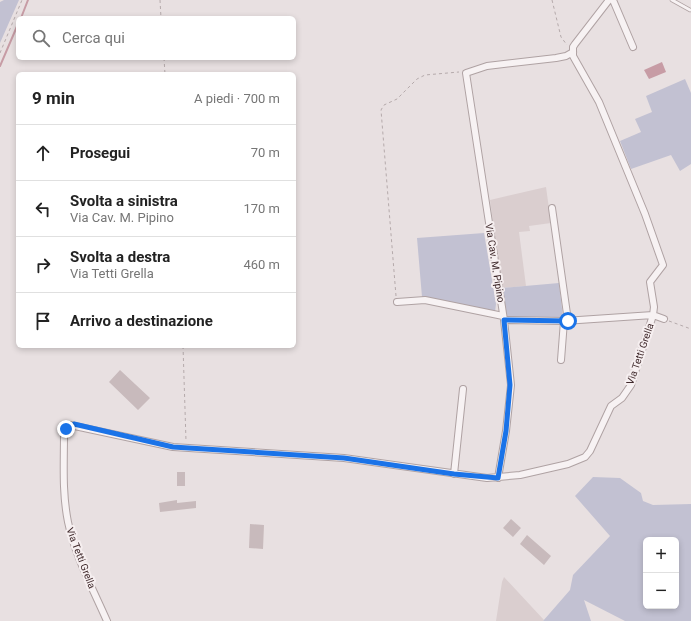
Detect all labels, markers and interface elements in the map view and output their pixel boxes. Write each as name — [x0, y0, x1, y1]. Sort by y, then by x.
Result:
search box — [16, 16, 296, 60]
icon: search — [30, 27, 52, 49]
text: Cerca qui — [62, 29, 125, 47]
text: 9 min — [32, 88, 75, 108]
text: A piedi · 700 m — [194, 91, 280, 106]
icon: ahead — [32, 142, 54, 164]
text: Prosegui — [70, 144, 130, 162]
text: 70 m — [251, 145, 280, 160]
text: Svolta a sinistra — [70, 192, 178, 210]
icon: left — [32, 198, 54, 220]
text: 170 m — [243, 201, 280, 216]
text: Via Cav. M. Pipino — [70, 210, 174, 225]
street label: Via Cav. M. Pipino — [483, 223, 507, 304]
text: Svolta a destra — [70, 248, 170, 266]
icon: right — [32, 254, 54, 276]
text: 460 m — [243, 257, 280, 272]
text: Via Tetti Grella — [70, 266, 154, 281]
icon: arrive — [32, 310, 54, 332]
text: Arrivo a destinazione — [70, 312, 213, 330]
route start — [559, 312, 577, 330]
street label: Via Tetti Grella — [624, 322, 656, 386]
route end — [57, 420, 75, 438]
street label: Via Tetti Grella — [64, 526, 98, 590]
map controls — [643, 537, 679, 609]
button: + — [643, 537, 679, 573]
button: − — [643, 573, 679, 609]

